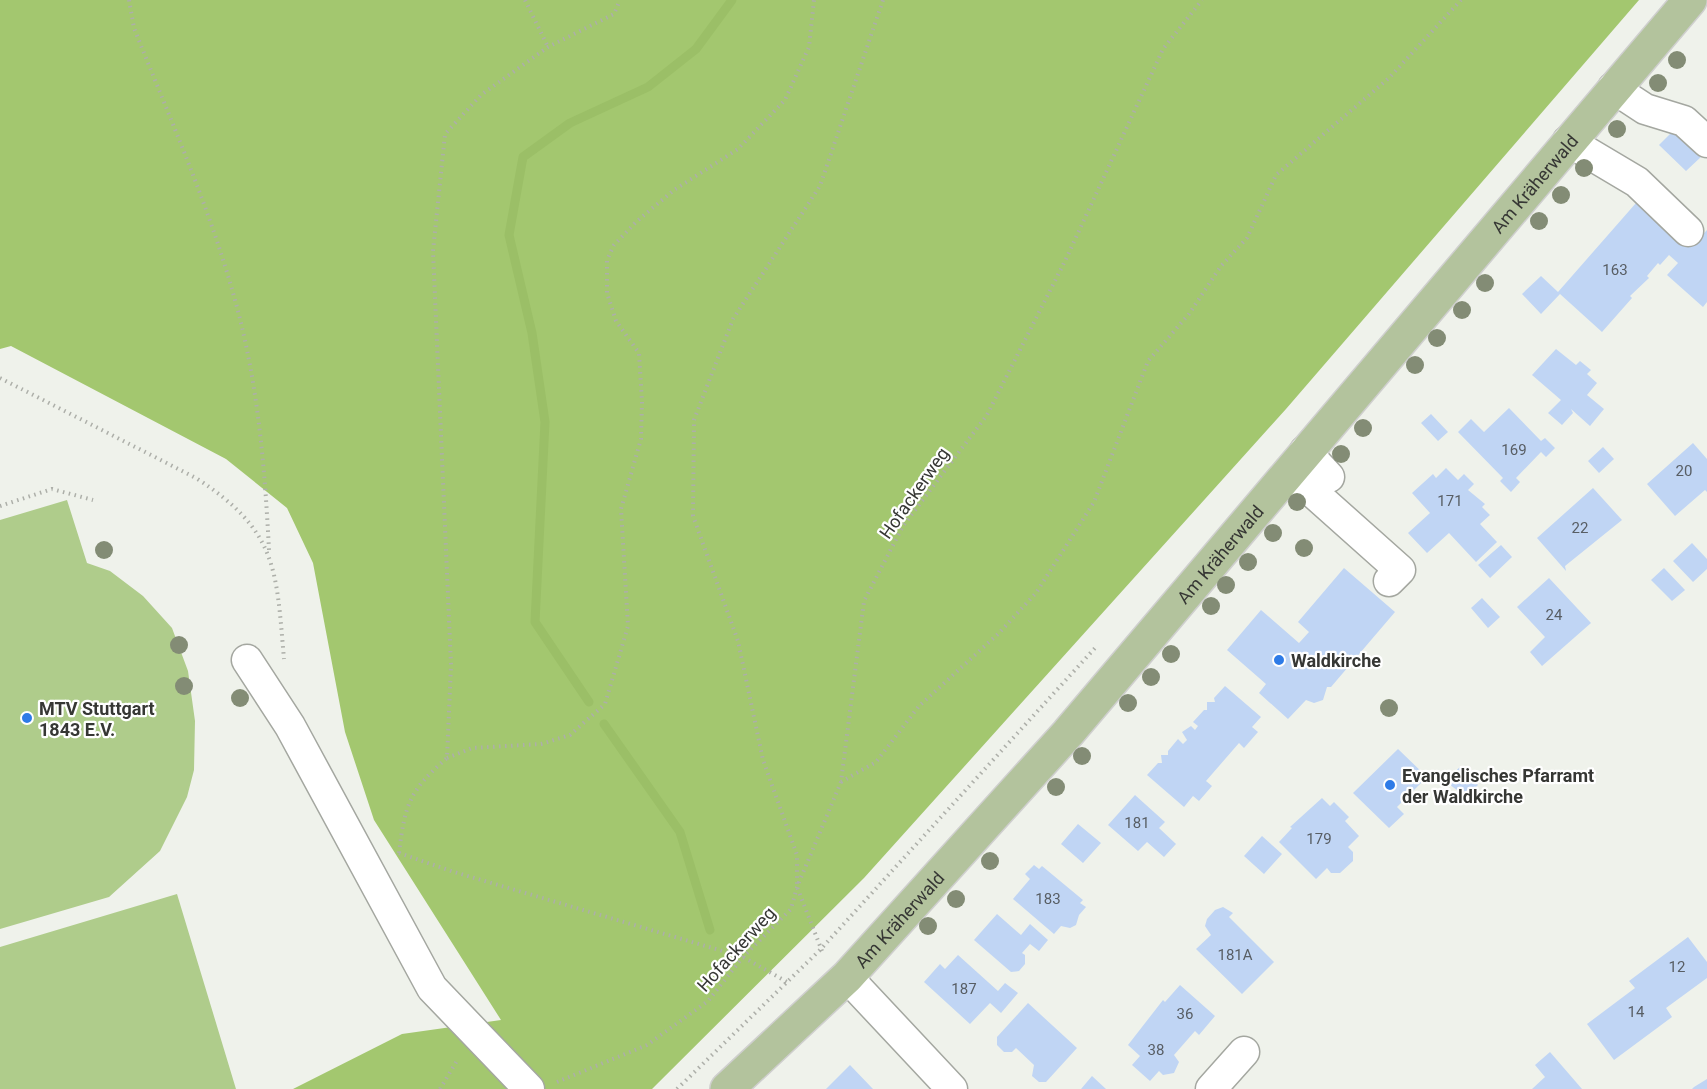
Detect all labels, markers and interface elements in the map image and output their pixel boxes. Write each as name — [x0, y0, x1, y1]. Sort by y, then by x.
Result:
street label: Am Kräherwald — [1487, 130, 1582, 237]
house number: 163 — [1602, 261, 1628, 279]
house number: 169 — [1501, 441, 1527, 459]
street label: Hofackerweg — [875, 443, 953, 543]
house number: 20 — [1676, 462, 1692, 480]
house number: 171 — [1437, 492, 1463, 510]
street label: Am Kräherwald — [1172, 501, 1267, 608]
house number: 22 — [1572, 519, 1588, 537]
house number: 24 — [1546, 606, 1563, 624]
place label: Waldkirche — [1291, 650, 1381, 671]
marker: Waldkirche — [1272, 653, 1286, 667]
place label: MTV Stuttgart 1843 E.V. — [39, 698, 155, 740]
marker: MTV Stuttgart 1843 E.V. — [20, 711, 34, 725]
place label: Evangelisches Pfarramt der Waldkirche — [1402, 765, 1594, 807]
marker: Evangelisches Pfarramt der Waldkirche — [1383, 778, 1397, 792]
house number: 181 — [1124, 814, 1150, 832]
house number: 179 — [1306, 830, 1332, 848]
street label: Am Kräherwald — [850, 867, 948, 972]
house number: 183 — [1035, 890, 1061, 908]
street label: Hofackerweg — [693, 902, 779, 996]
house number: 181A — [1217, 946, 1253, 964]
house number: 12 — [1669, 958, 1685, 976]
house number: 187 — [951, 980, 977, 998]
house number: 14 — [1628, 1003, 1645, 1021]
house number: 36 — [1177, 1005, 1193, 1023]
house number: 38 — [1148, 1041, 1164, 1059]

